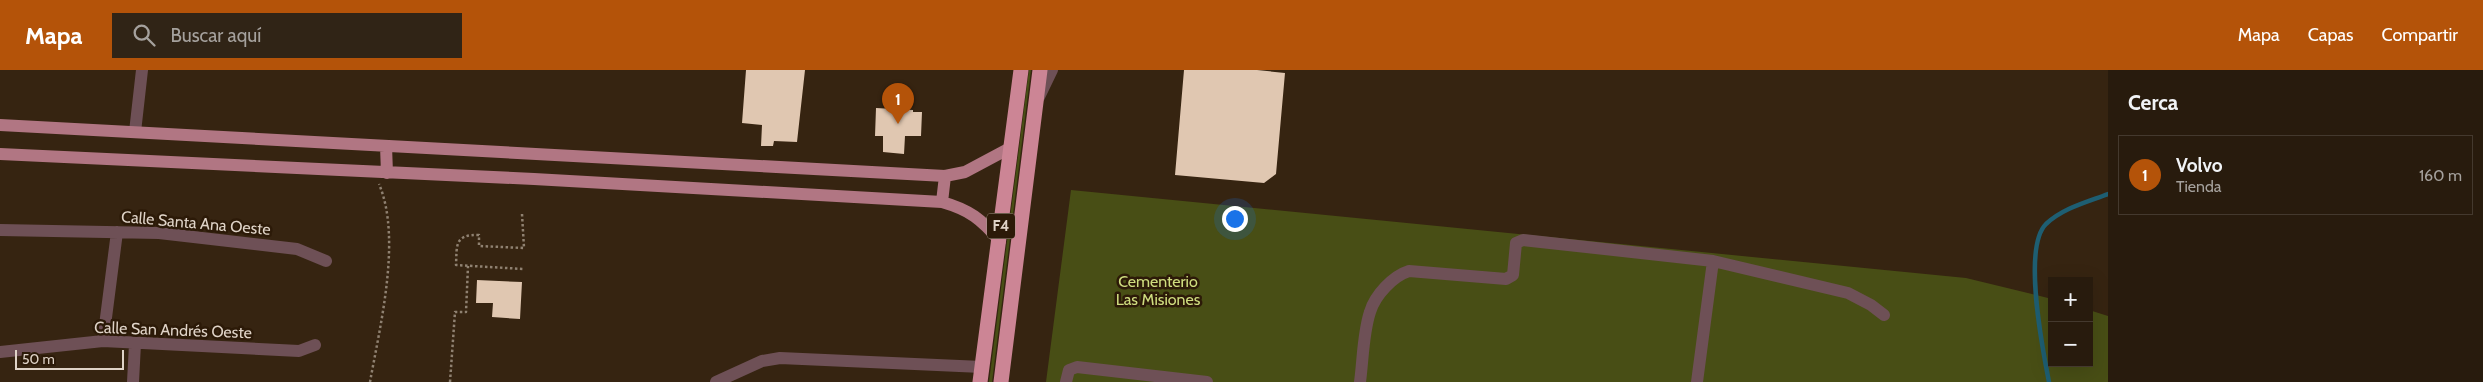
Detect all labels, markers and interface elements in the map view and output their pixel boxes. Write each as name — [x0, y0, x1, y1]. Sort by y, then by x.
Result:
search box — [112, 13, 462, 58]
text: Mapa — [25, 21, 82, 50]
icon: search — [130, 21, 158, 49]
text: Buscar aquí — [170, 24, 261, 47]
text: Mapa — [2238, 24, 2280, 46]
text: Capas — [2308, 24, 2354, 46]
text: Compartir — [2382, 24, 2458, 46]
pin: 1 — [882, 83, 914, 124]
text: Cerca — [2128, 90, 2178, 115]
text: Volvo — [2176, 154, 2223, 177]
text: 1 — [2142, 166, 2148, 185]
text: 160 m — [2419, 166, 2462, 185]
text: Tienda — [2176, 177, 2221, 196]
your location — [1222, 206, 1248, 232]
street label: Calle Santa Ana Oeste — [120, 207, 272, 239]
road number: F4 — [987, 214, 1015, 238]
park label: Cementerio Las Misiones — [1116, 272, 1201, 309]
map controls — [2048, 277, 2093, 367]
button: + — [2048, 277, 2093, 322]
street label: Calle San Andrés Oeste — [94, 318, 252, 342]
button: − — [2048, 322, 2093, 367]
scale bar — [15, 347, 124, 370]
text: 50 m — [22, 350, 55, 368]

